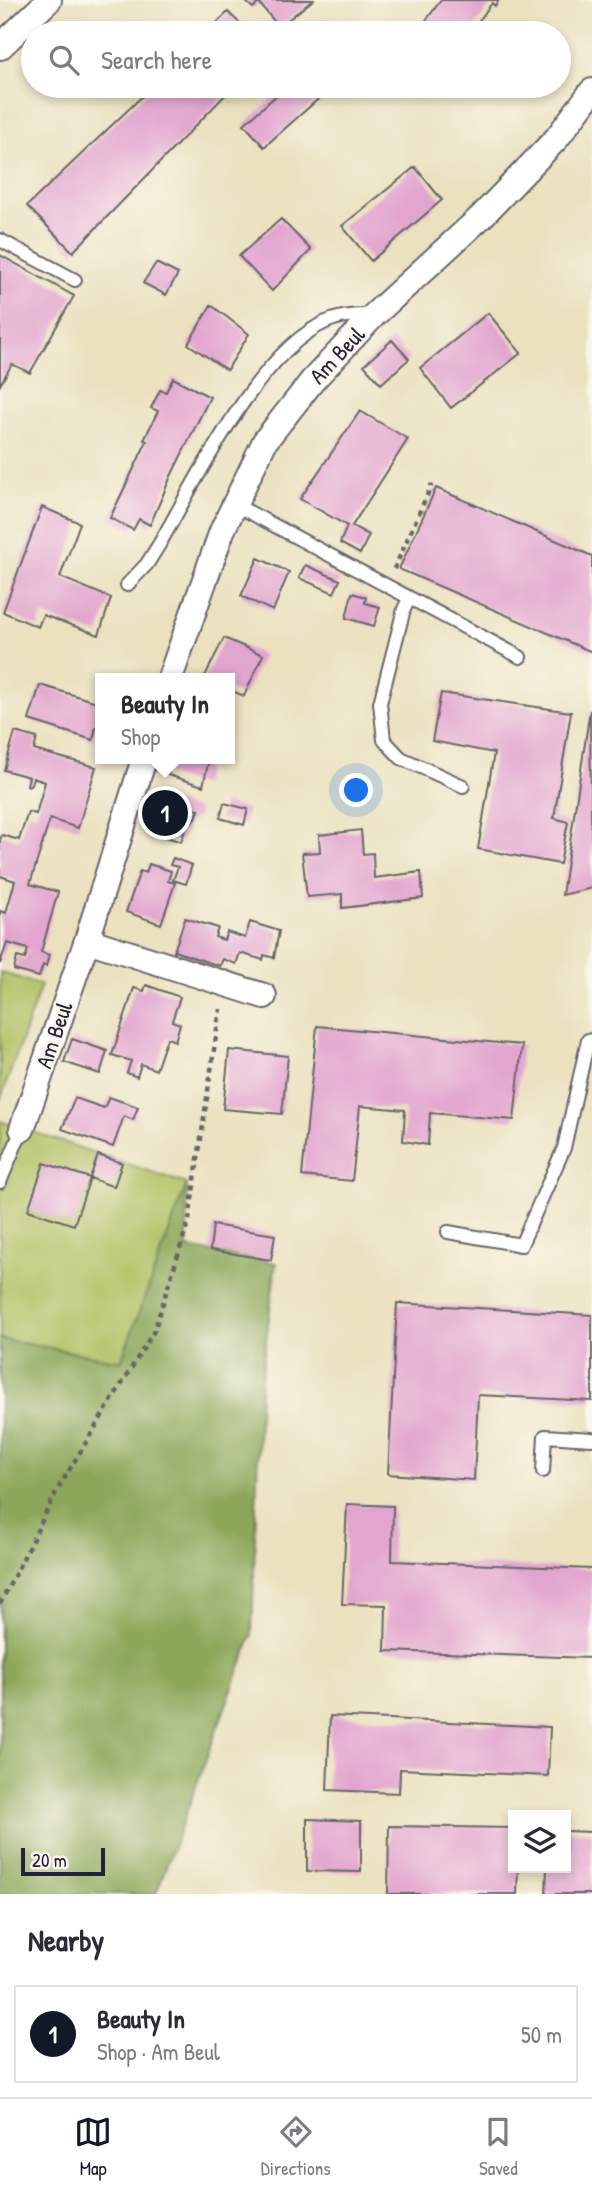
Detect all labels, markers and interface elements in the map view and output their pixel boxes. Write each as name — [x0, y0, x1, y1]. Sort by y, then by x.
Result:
search box — [21, 21, 571, 98]
icon: search — [45, 41, 83, 79]
text: Search here — [101, 42, 212, 77]
street label: Am Beul — [302, 318, 372, 390]
popup — [95, 673, 235, 764]
text: Beauty In — [121, 686, 209, 721]
text: Shop — [121, 721, 160, 752]
your location — [339, 773, 373, 807]
pin: 1 — [142, 787, 188, 839]
street label: Am Beul — [28, 997, 80, 1072]
map controls — [508, 1810, 571, 1873]
button: layers — [508, 1810, 571, 1873]
scale bar — [21, 1845, 105, 1877]
text: 20 m — [32, 1847, 67, 1873]
text: Nearby — [28, 1920, 104, 1960]
text: Beauty In — [97, 2001, 185, 2036]
text: 1 — [49, 2019, 57, 2050]
text: 50 m — [521, 2019, 562, 2050]
text: Shop · Am Beul — [97, 2036, 220, 2067]
tab: Map — [74, 2113, 112, 2181]
tab: Directions — [261, 2113, 331, 2181]
tab: Saved — [479, 2113, 518, 2181]

